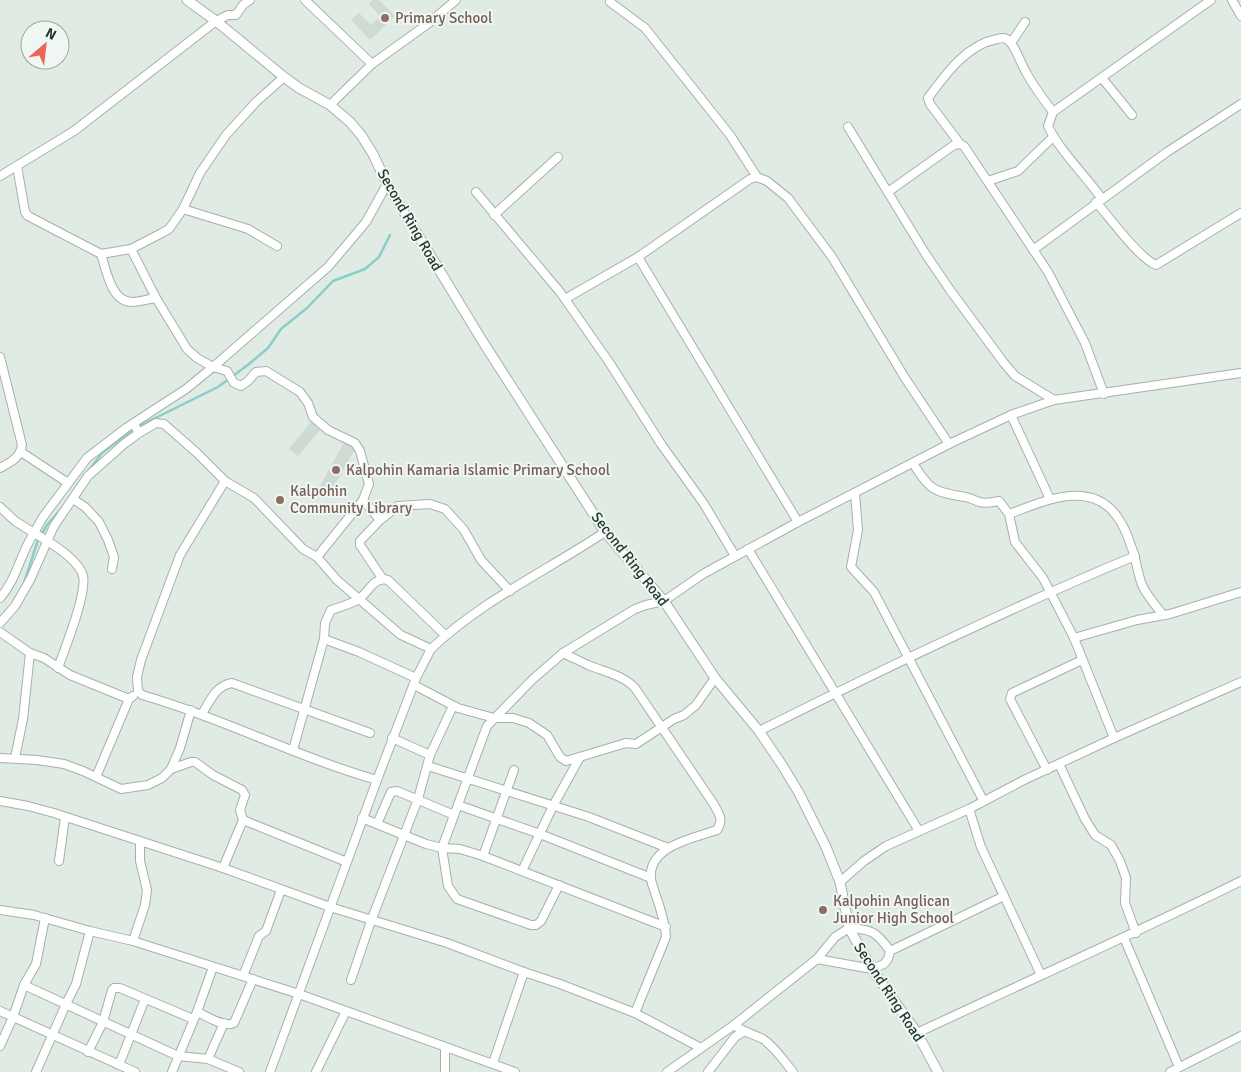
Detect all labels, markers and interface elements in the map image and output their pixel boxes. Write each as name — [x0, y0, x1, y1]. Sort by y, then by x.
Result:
place label: Primary School — [395, 9, 492, 27]
marker: Primary School — [379, 12, 391, 24]
north arrow — [20, 20, 70, 70]
text: N — [43, 24, 59, 44]
street label: Second Ring Road — [374, 166, 446, 274]
place label: Kalpohin Kamaria Islamic Primary School — [346, 461, 610, 479]
marker: Kalpohin Kamaria Islamic Primary School — [330, 464, 342, 476]
place label: Kalpohin Community Library — [290, 482, 412, 517]
marker: Kalpohin Community Library — [274, 494, 286, 506]
street label: Second Ring Road — [588, 508, 672, 610]
place label: Kalpohin Anglican Junior High School — [833, 892, 954, 927]
marker: Kalpohin Anglican Junior High School — [817, 904, 829, 916]
street label: Second Ring Road — [850, 939, 928, 1045]

